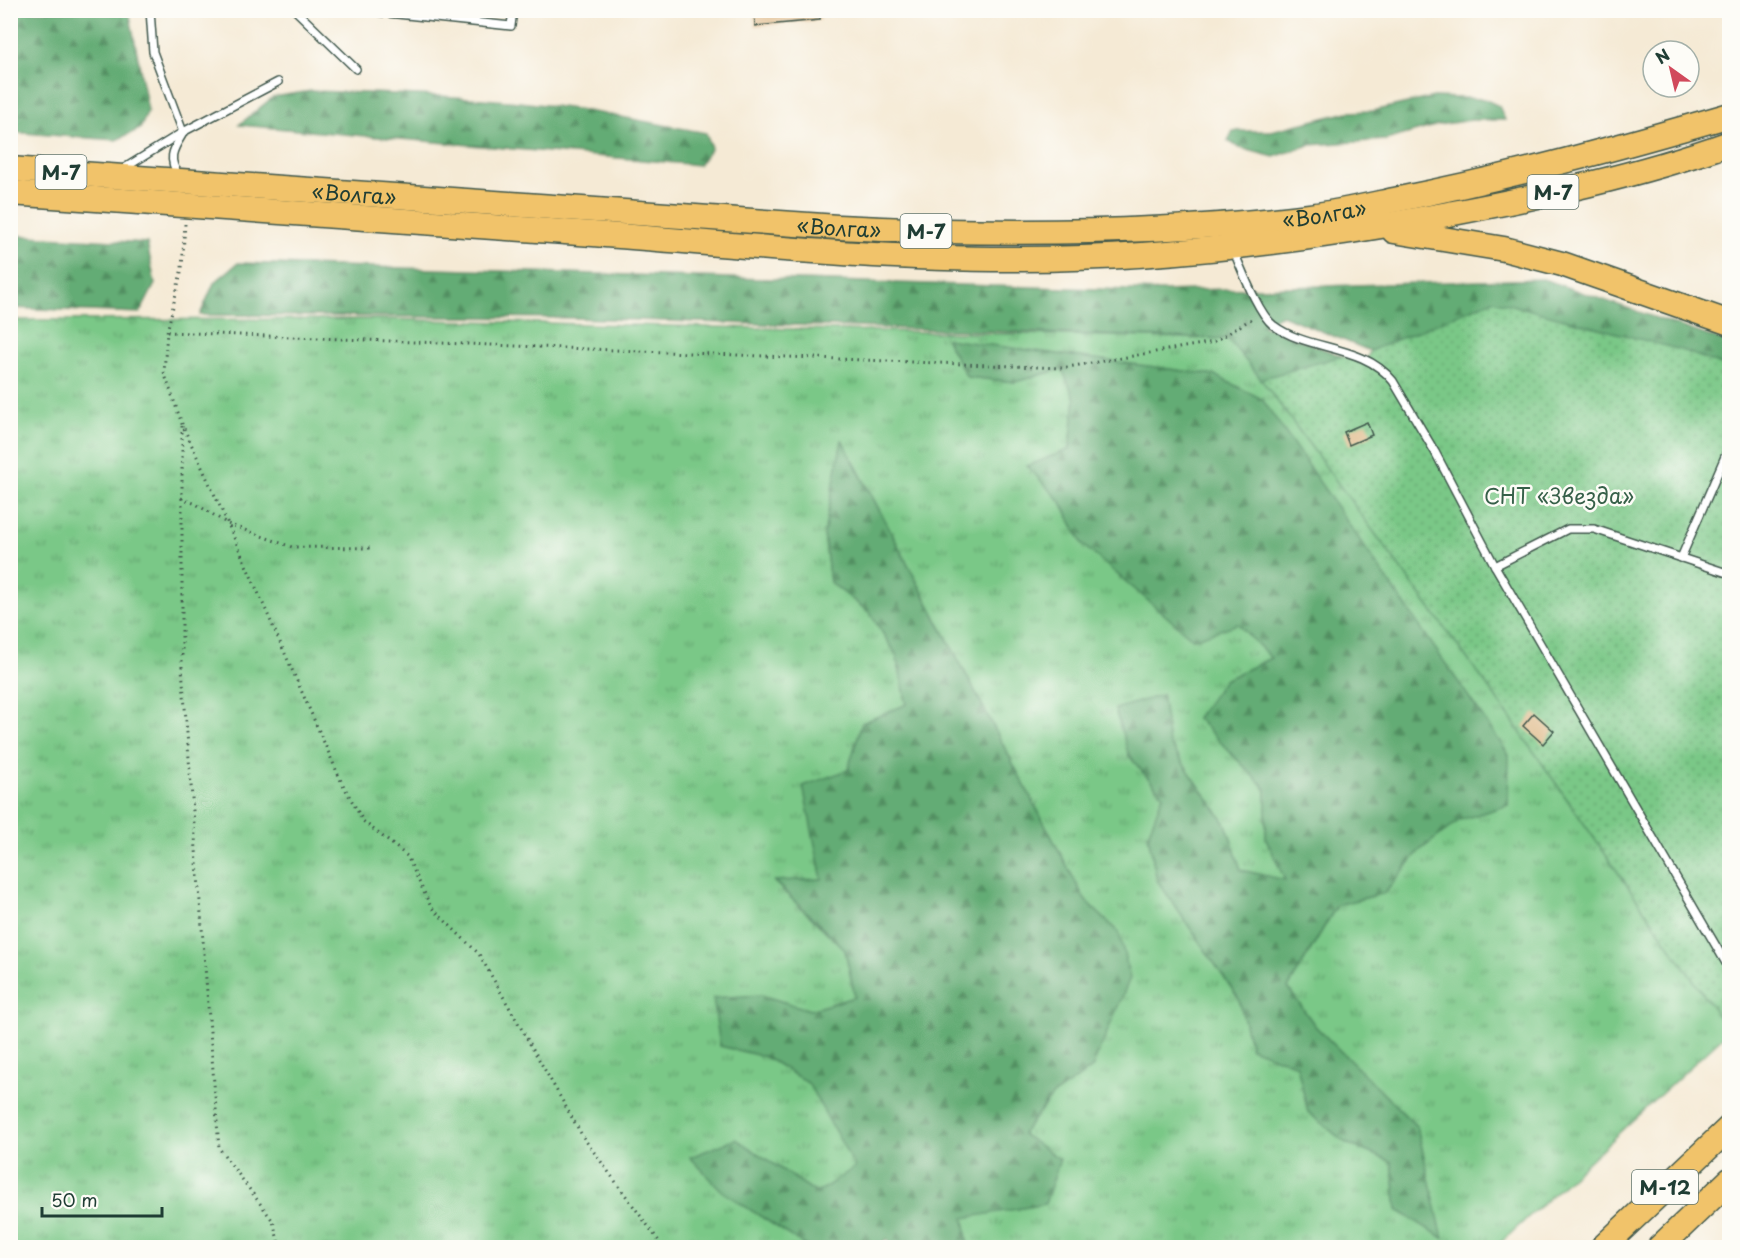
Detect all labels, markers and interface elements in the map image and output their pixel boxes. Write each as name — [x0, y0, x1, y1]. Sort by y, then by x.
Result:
north arrow — [1641, 39, 1701, 99]
text: N — [1650, 42, 1674, 69]
road number: М-7 — [36, 155, 86, 189]
street label: «Волга» — [311, 174, 397, 212]
road number: М-7 — [1528, 175, 1578, 209]
street label: «Волга» — [1280, 190, 1369, 235]
street label: «Волга» — [796, 208, 882, 245]
road number: М-7 — [900, 214, 952, 248]
park label: СНТ «Звезда» — [1484, 479, 1634, 511]
road number: М-12 — [1632, 1170, 1698, 1204]
scale bar — [42, 1180, 162, 1218]
text: 50 m — [51, 1186, 98, 1213]

